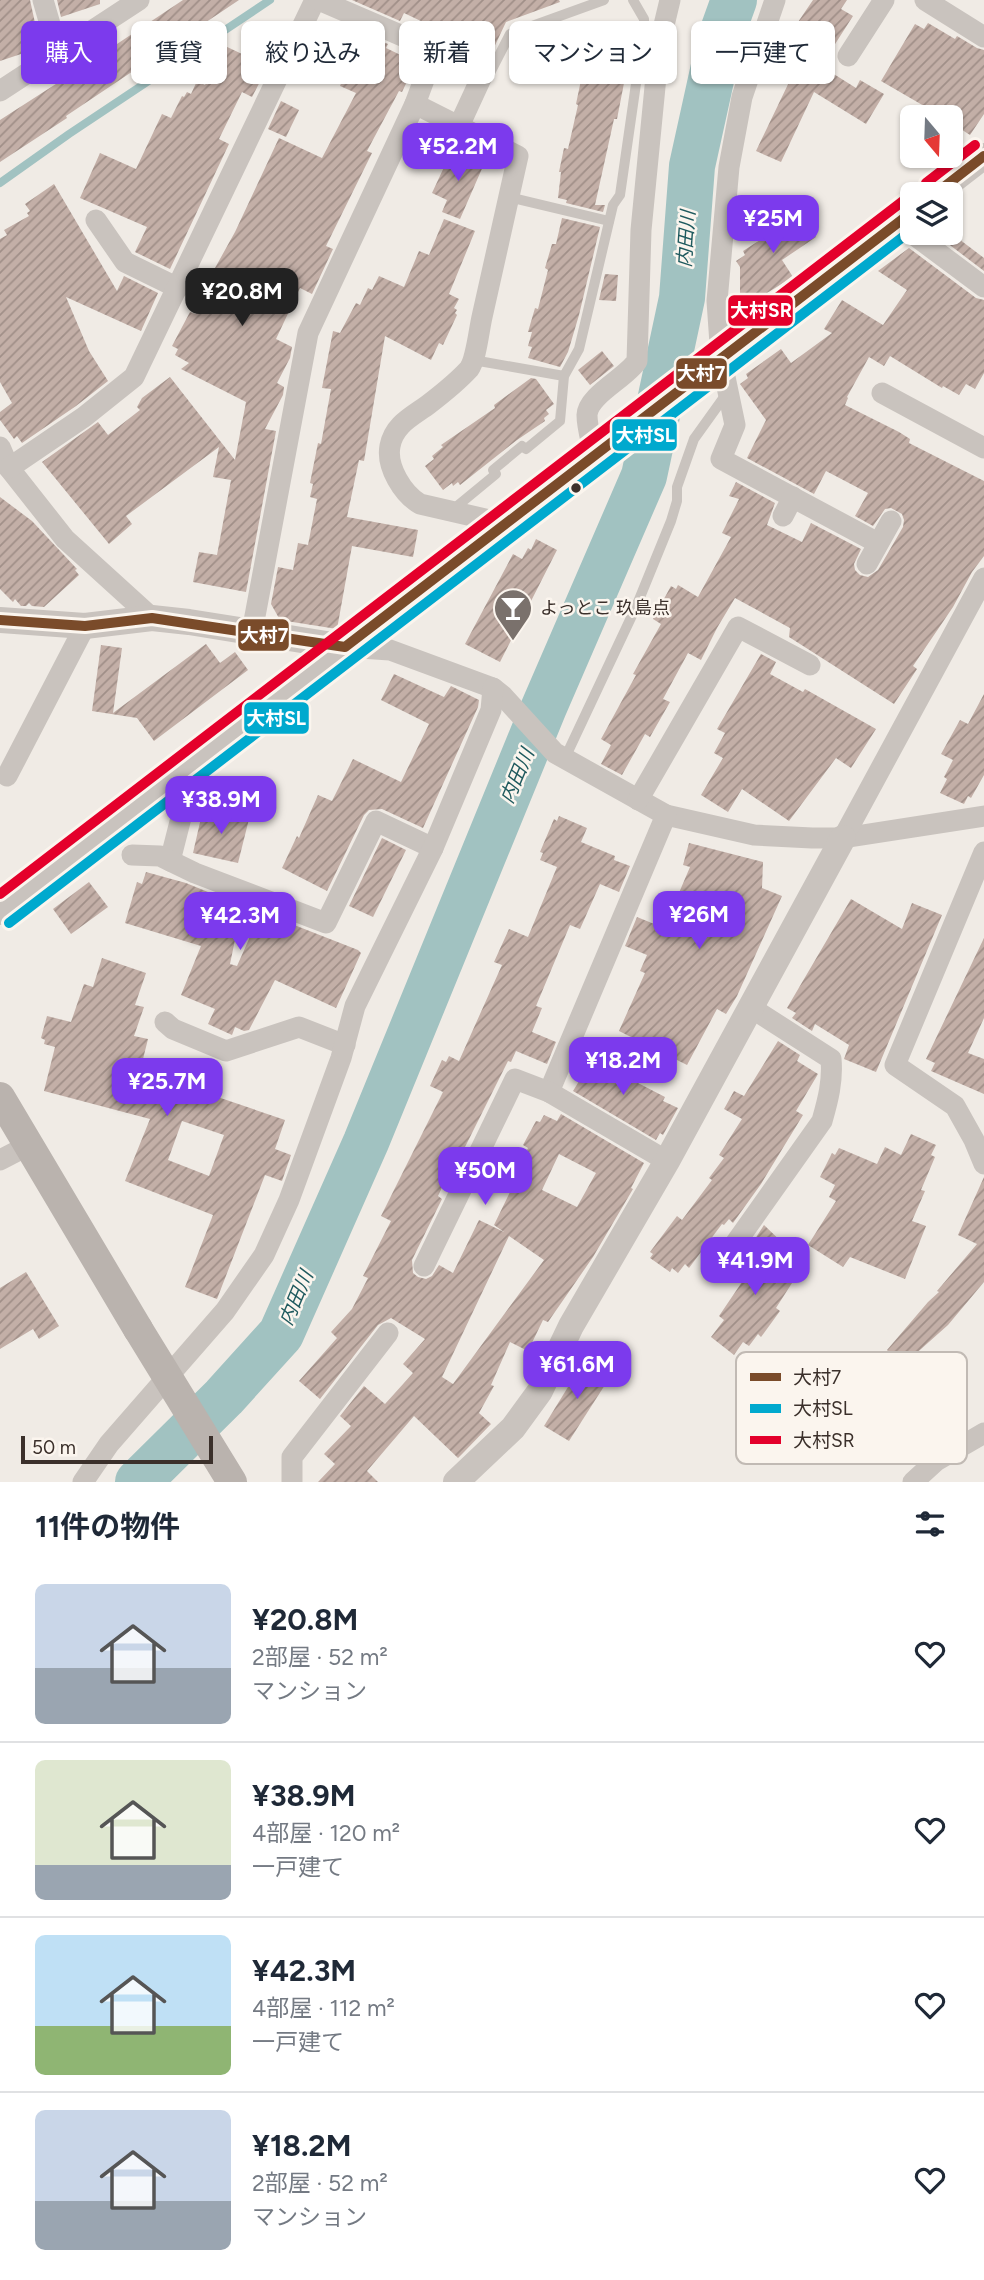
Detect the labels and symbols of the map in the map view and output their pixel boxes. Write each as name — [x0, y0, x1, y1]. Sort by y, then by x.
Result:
north arrow — [900, 105, 962, 168]
pin: ¥52.2M — [401, 124, 515, 183]
pin: ¥25M — [732, 196, 814, 255]
water label: 内田川 — [673, 208, 700, 268]
pin: ¥20.8M — [185, 268, 299, 328]
line badge: 大村SR — [727, 294, 794, 327]
text: 大村SR — [730, 299, 792, 322]
line badge: 大村7 — [675, 357, 728, 390]
text: 大村7 — [677, 362, 725, 385]
line badge: 大村SL — [611, 418, 678, 452]
text: 大村SL — [615, 424, 675, 447]
unlabelled marker — [569, 481, 583, 495]
bar icon: よっとこ 玖島点 — [492, 587, 534, 642]
place label: よっとこ 玖島点 — [540, 597, 670, 619]
line badge: 大村7 — [237, 618, 290, 652]
text: 大村7 — [240, 624, 288, 647]
line badge: 大村SL — [243, 701, 310, 735]
text: 大村SL — [246, 707, 306, 730]
water label: 内田川 — [495, 743, 540, 807]
pin: ¥38.9M — [164, 776, 278, 836]
pin: ¥42.3M — [183, 892, 297, 952]
pin: ¥26M — [658, 892, 740, 951]
pin: ¥18.2M — [566, 1038, 680, 1097]
pin: ¥25.7M — [110, 1058, 224, 1118]
pin: ¥50M — [444, 1148, 526, 1207]
pin: ¥41.9M — [698, 1238, 812, 1297]
water label: 内田川 — [274, 1265, 319, 1329]
pin: ¥61.6M — [520, 1342, 634, 1401]
legend — [736, 1352, 967, 1464]
text: 大村7 — [793, 1366, 841, 1389]
text: 大村SL — [793, 1397, 853, 1420]
text: 大村SR — [793, 1429, 855, 1452]
scale bar — [21, 1433, 214, 1465]

